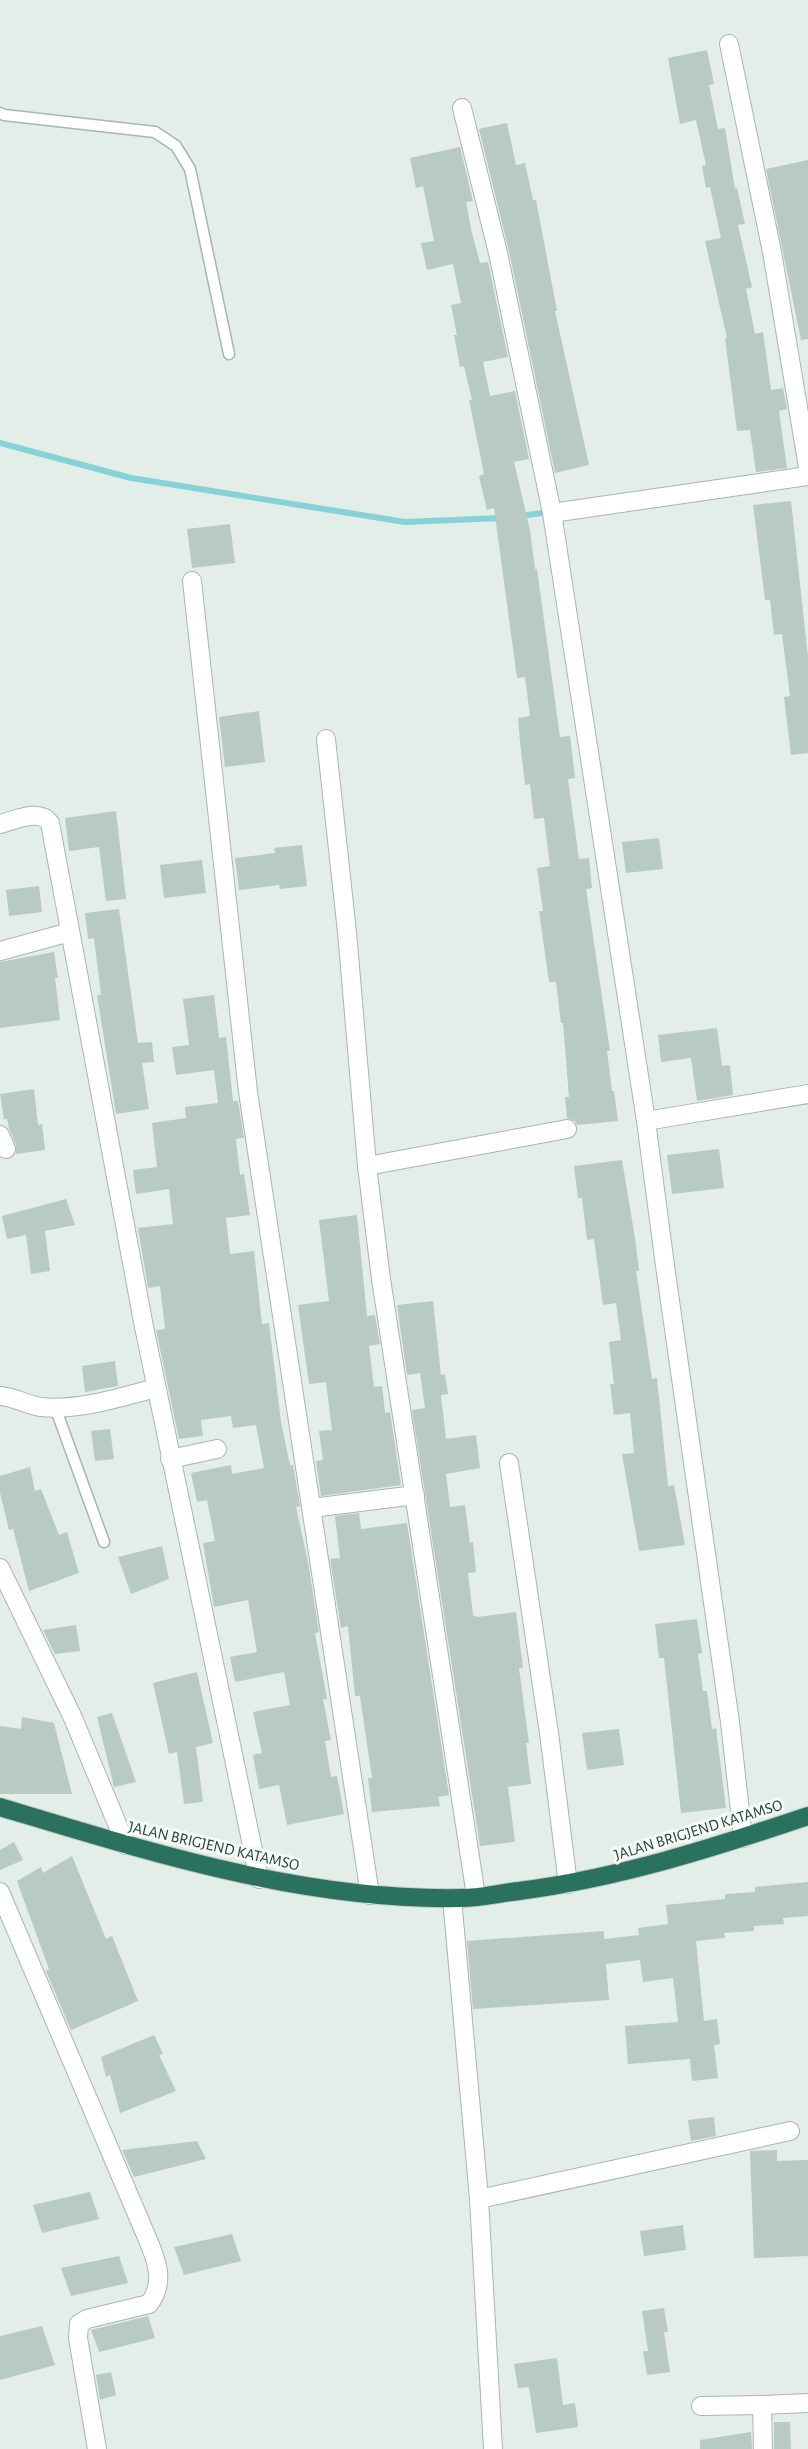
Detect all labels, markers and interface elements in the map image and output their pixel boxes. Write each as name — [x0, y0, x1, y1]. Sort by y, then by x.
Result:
street label: JALAN BRIGJEND KATAMSO — [612, 1797, 784, 1863]
street label: JALAN BRIGJEND KATAMSO — [127, 1818, 301, 1873]

